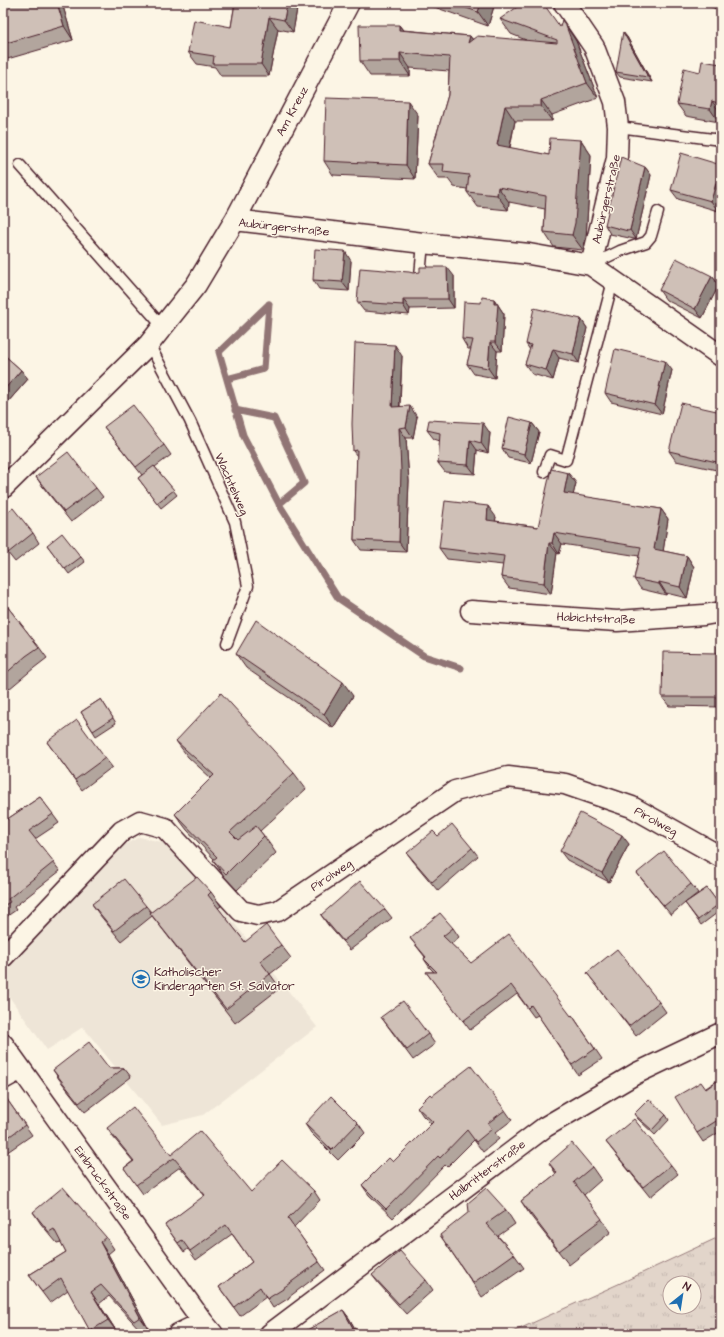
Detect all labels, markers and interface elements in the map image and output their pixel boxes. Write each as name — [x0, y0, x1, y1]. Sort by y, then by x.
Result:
street label: Am Kreuz — [272, 83, 313, 139]
street label: Aubürgerstraße — [588, 152, 626, 246]
street label: Aubürgerstraße — [238, 214, 331, 242]
street label: Wachtelweg — [209, 450, 253, 518]
street label: Habichtstraße — [556, 609, 636, 628]
street label: Pirolweg — [631, 803, 680, 841]
street label: Pirolweg — [307, 855, 356, 896]
place label: Katholischer Kindergarten St. Salvator — [154, 964, 295, 996]
school or university icon: Katholischer Kindergarten St. Salvator — [131, 969, 151, 989]
street label: Halbritterstraße — [445, 1136, 530, 1205]
street label: Einbruckstraße — [70, 1143, 136, 1224]
north arrow — [662, 1275, 702, 1315]
text: N — [680, 1279, 694, 1295]

